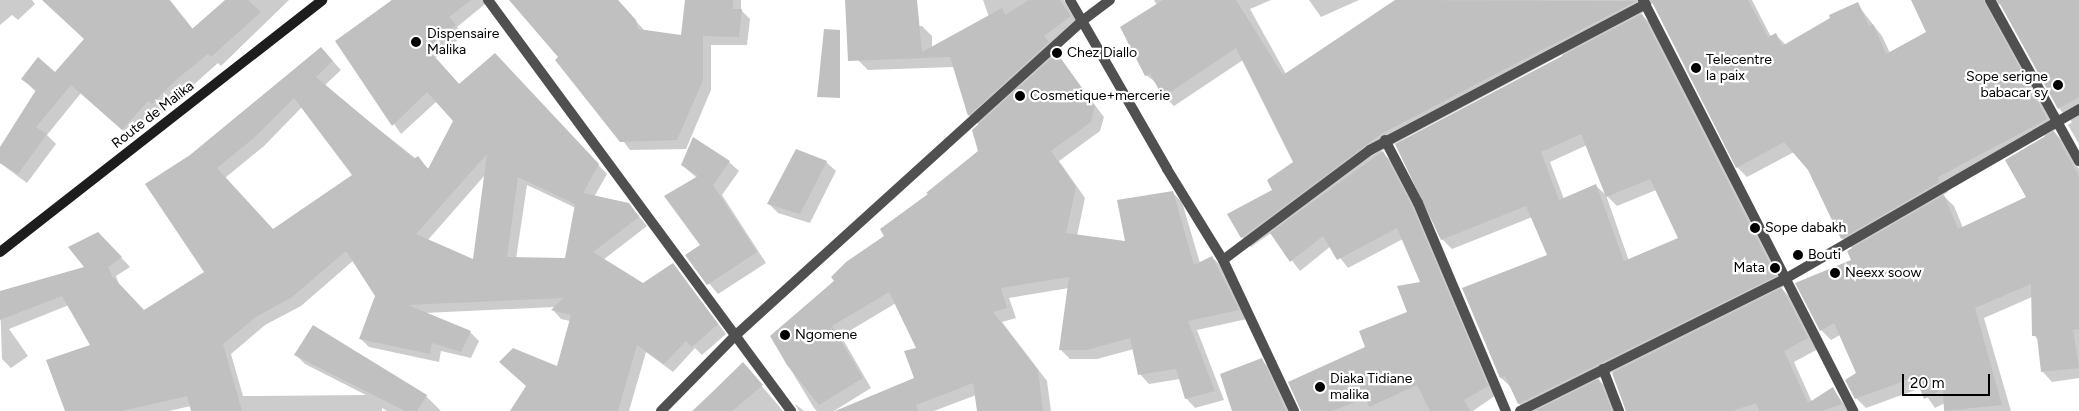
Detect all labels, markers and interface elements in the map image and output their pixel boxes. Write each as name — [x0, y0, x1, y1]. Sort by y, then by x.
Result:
place label: Dispensaire Malika — [427, 26, 499, 58]
marker: Dispensaire Malika — [409, 35, 423, 49]
place label: Chez Diallo — [1067, 45, 1137, 61]
marker: Chez Diallo — [1051, 47, 1063, 59]
place label: Telecentre la paix — [1706, 52, 1772, 84]
marker: Telecentre la paix — [1690, 62, 1702, 74]
place label: Sope serigne babacar sy — [1966, 69, 2048, 102]
street label: Route de Malika — [109, 78, 197, 152]
marker: Sope serigne babacar sy — [2052, 79, 2064, 91]
place label: Cosmetique+mercerie — [1030, 88, 1170, 104]
marker: Cosmetique+mercerie — [1014, 90, 1026, 102]
place label: Sope dabakh — [1765, 220, 1846, 236]
marker: Sope dabakh — [1749, 222, 1761, 234]
place label: Bouti — [1808, 247, 1841, 263]
marker: Bouti — [1792, 249, 1804, 261]
place label: Mata — [1734, 260, 1765, 276]
marker: Mata — [1769, 262, 1781, 274]
place label: Neexx soow — [1845, 265, 1921, 281]
marker: Neexx soow — [1829, 267, 1841, 279]
place label: Ngomene — [795, 327, 857, 343]
marker: Ngomene — [779, 329, 791, 341]
scale bar — [1904, 364, 1992, 396]
place label: Diaka Tidiane malika — [1330, 371, 1412, 404]
text: 20 m — [1910, 374, 1944, 392]
marker: Diaka Tidiane malika — [1314, 381, 1326, 393]

